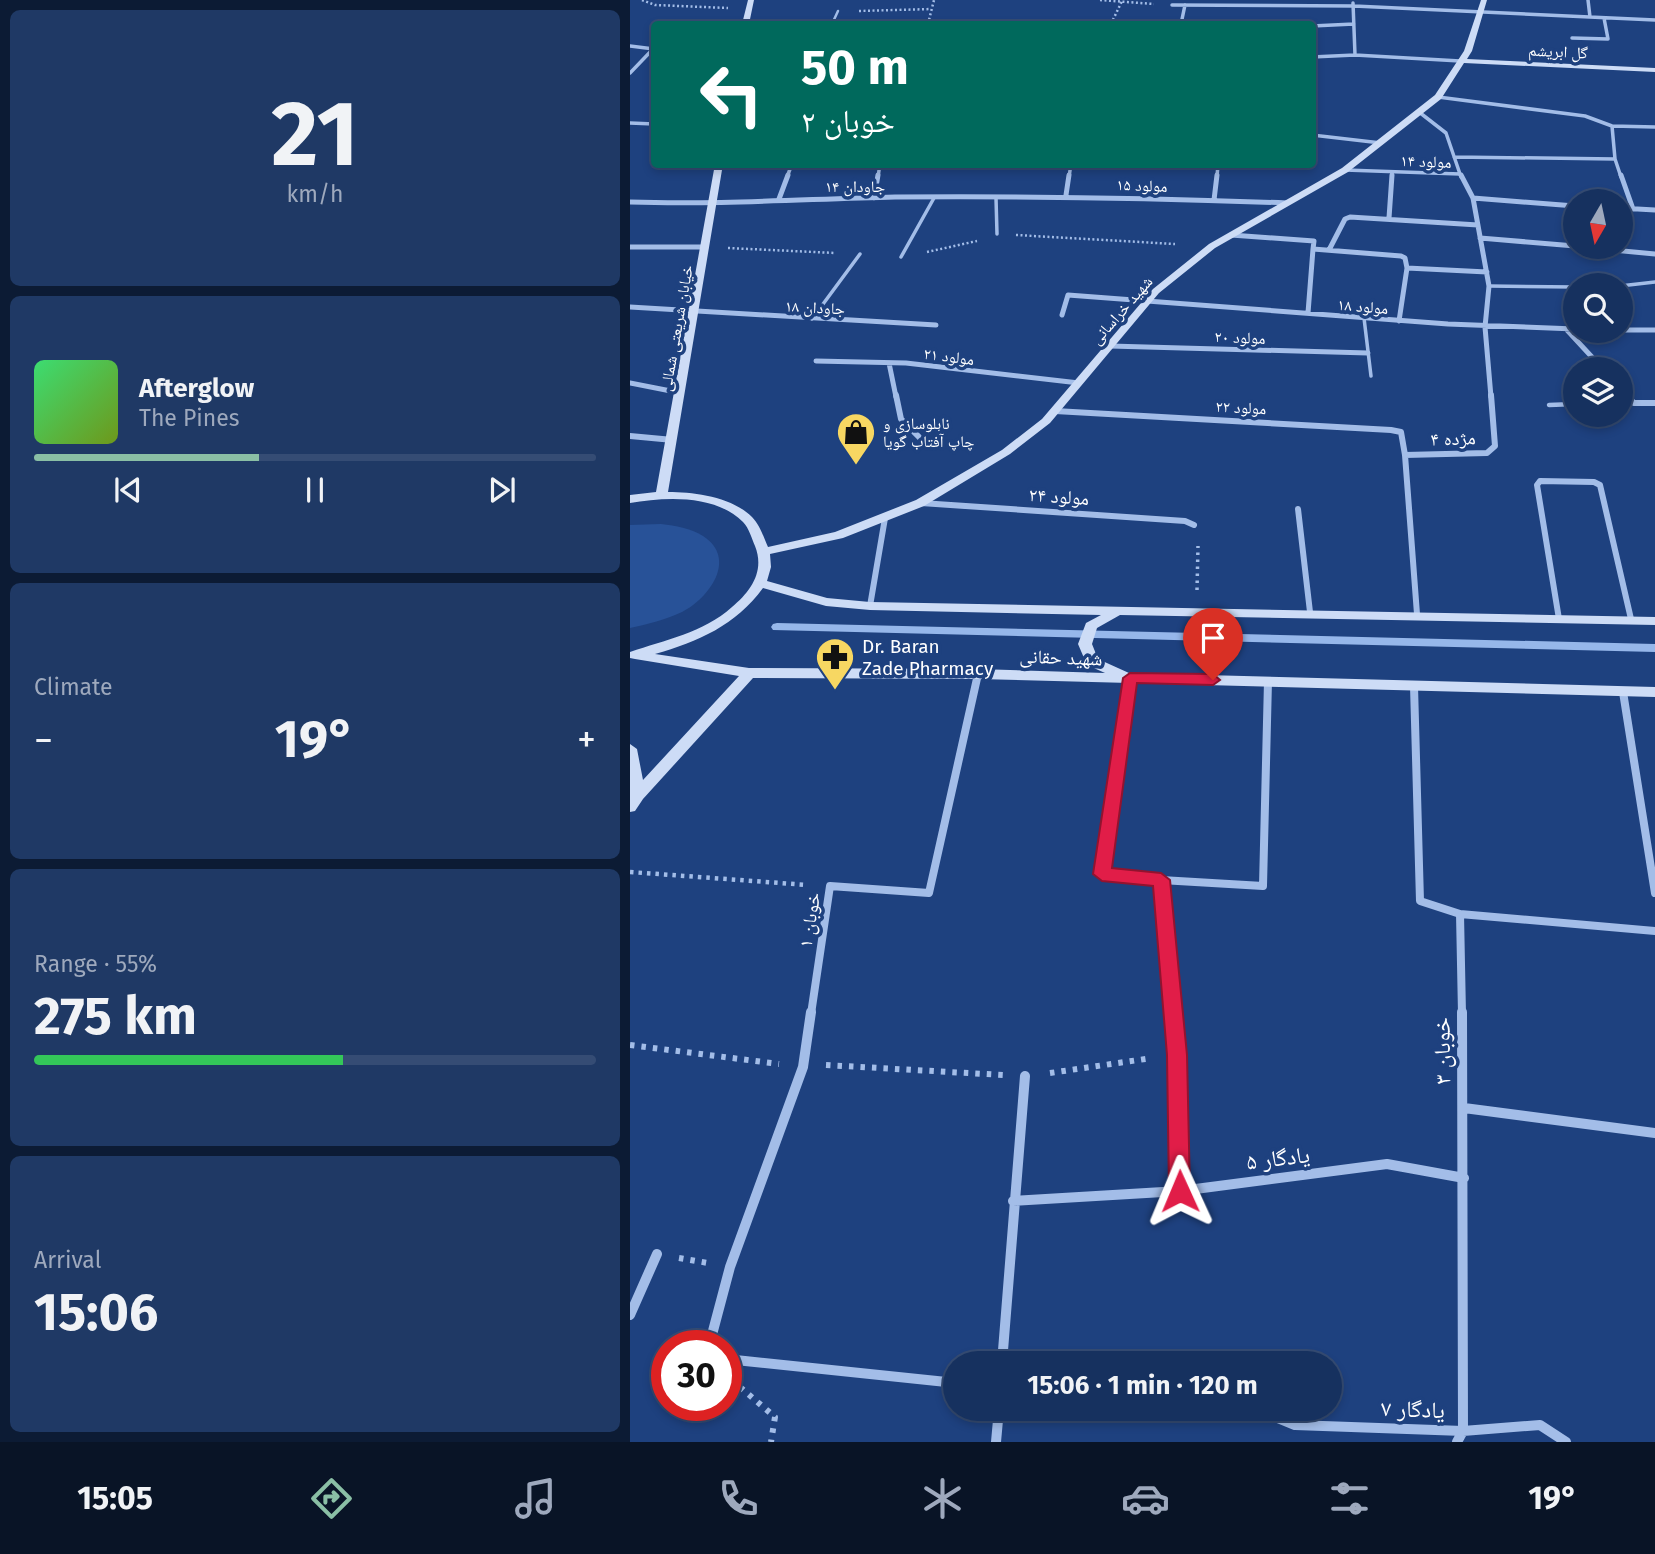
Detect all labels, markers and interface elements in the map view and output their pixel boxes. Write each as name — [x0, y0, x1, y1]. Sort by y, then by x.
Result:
text: 50 m — [801, 38, 909, 97]
street label: گل ابریشم — [1528, 40, 1589, 64]
icon: left — [686, 49, 777, 140]
text: 21 — [271, 80, 359, 189]
text: خوبان ۲ — [801, 102, 895, 140]
street label: مولود ۱۴ — [1400, 151, 1452, 172]
street label: مولود ۱۵ — [1116, 175, 1168, 196]
street label: جاودان ۱۴ — [825, 177, 885, 197]
text: km/h — [287, 180, 343, 208]
north arrow — [1563, 189, 1633, 259]
map controls — [1563, 189, 1633, 427]
street label: خیابان شریعتی شمالی — [656, 264, 698, 393]
street label: شهید خراسانی — [1086, 272, 1157, 349]
button: search — [1563, 273, 1633, 343]
street label: مولود ۱۸ — [1337, 295, 1389, 318]
street label: جاودان ۱۸ — [784, 296, 846, 320]
street label: مولود ۲۰ — [1214, 327, 1266, 348]
street label: مولود ۲۱ — [923, 344, 975, 369]
button: layers — [1563, 357, 1633, 427]
text: Afterglow — [139, 373, 254, 404]
street label: مولود ۲۲ — [1215, 397, 1267, 418]
text: The Pines — [139, 404, 240, 432]
shop icon: نابلوسازی و چاپ آفتاب گویا — [835, 411, 877, 466]
place label: نابلوسازی و چاپ آفتاب گویا — [883, 414, 974, 451]
street label: مژده ۴ — [1430, 426, 1476, 451]
icon: previous — [109, 471, 147, 509]
icon: pause — [296, 471, 334, 509]
icon: next — [483, 471, 521, 509]
street label: مولود ۲۴ — [1028, 483, 1090, 510]
pin — [1183, 608, 1243, 680]
icon: arrive — [1194, 619, 1232, 657]
place label: Dr. Baran Zade Pharmacy — [862, 635, 994, 680]
pharmacy icon: Dr. Baran Zade Pharmacy — [814, 636, 856, 691]
street label: شهید حقانی — [1019, 645, 1103, 670]
text: Climate — [34, 673, 113, 701]
text: 19° — [275, 708, 355, 771]
text: − — [34, 717, 53, 763]
text: + — [577, 717, 596, 763]
street label: خوبان ۱ — [794, 891, 825, 949]
text: Range · 55% — [34, 950, 157, 978]
text: 275 km — [34, 985, 197, 1048]
street label: خوبان ۳ — [1427, 1017, 1457, 1085]
street label: یادگار ۵ — [1245, 1140, 1311, 1176]
position arrow — [1143, 1154, 1217, 1228]
text: Arrival — [34, 1246, 101, 1274]
text: 15:06 — [34, 1281, 158, 1344]
speed limit sign: 30 — [651, 1330, 742, 1421]
text: 15:06 · 1 min · 120 m — [1027, 1370, 1258, 1401]
street label: یادگار ۷ — [1381, 1394, 1445, 1424]
icon: directions — [307, 1474, 356, 1523]
icon: music — [511, 1474, 560, 1523]
icon: phone — [714, 1474, 763, 1523]
icon: climate — [918, 1474, 967, 1523]
icon: car — [1121, 1474, 1170, 1523]
icon: filters — [1325, 1474, 1374, 1523]
text: 15:05 — [77, 1479, 153, 1517]
text: 19° — [1528, 1479, 1578, 1517]

